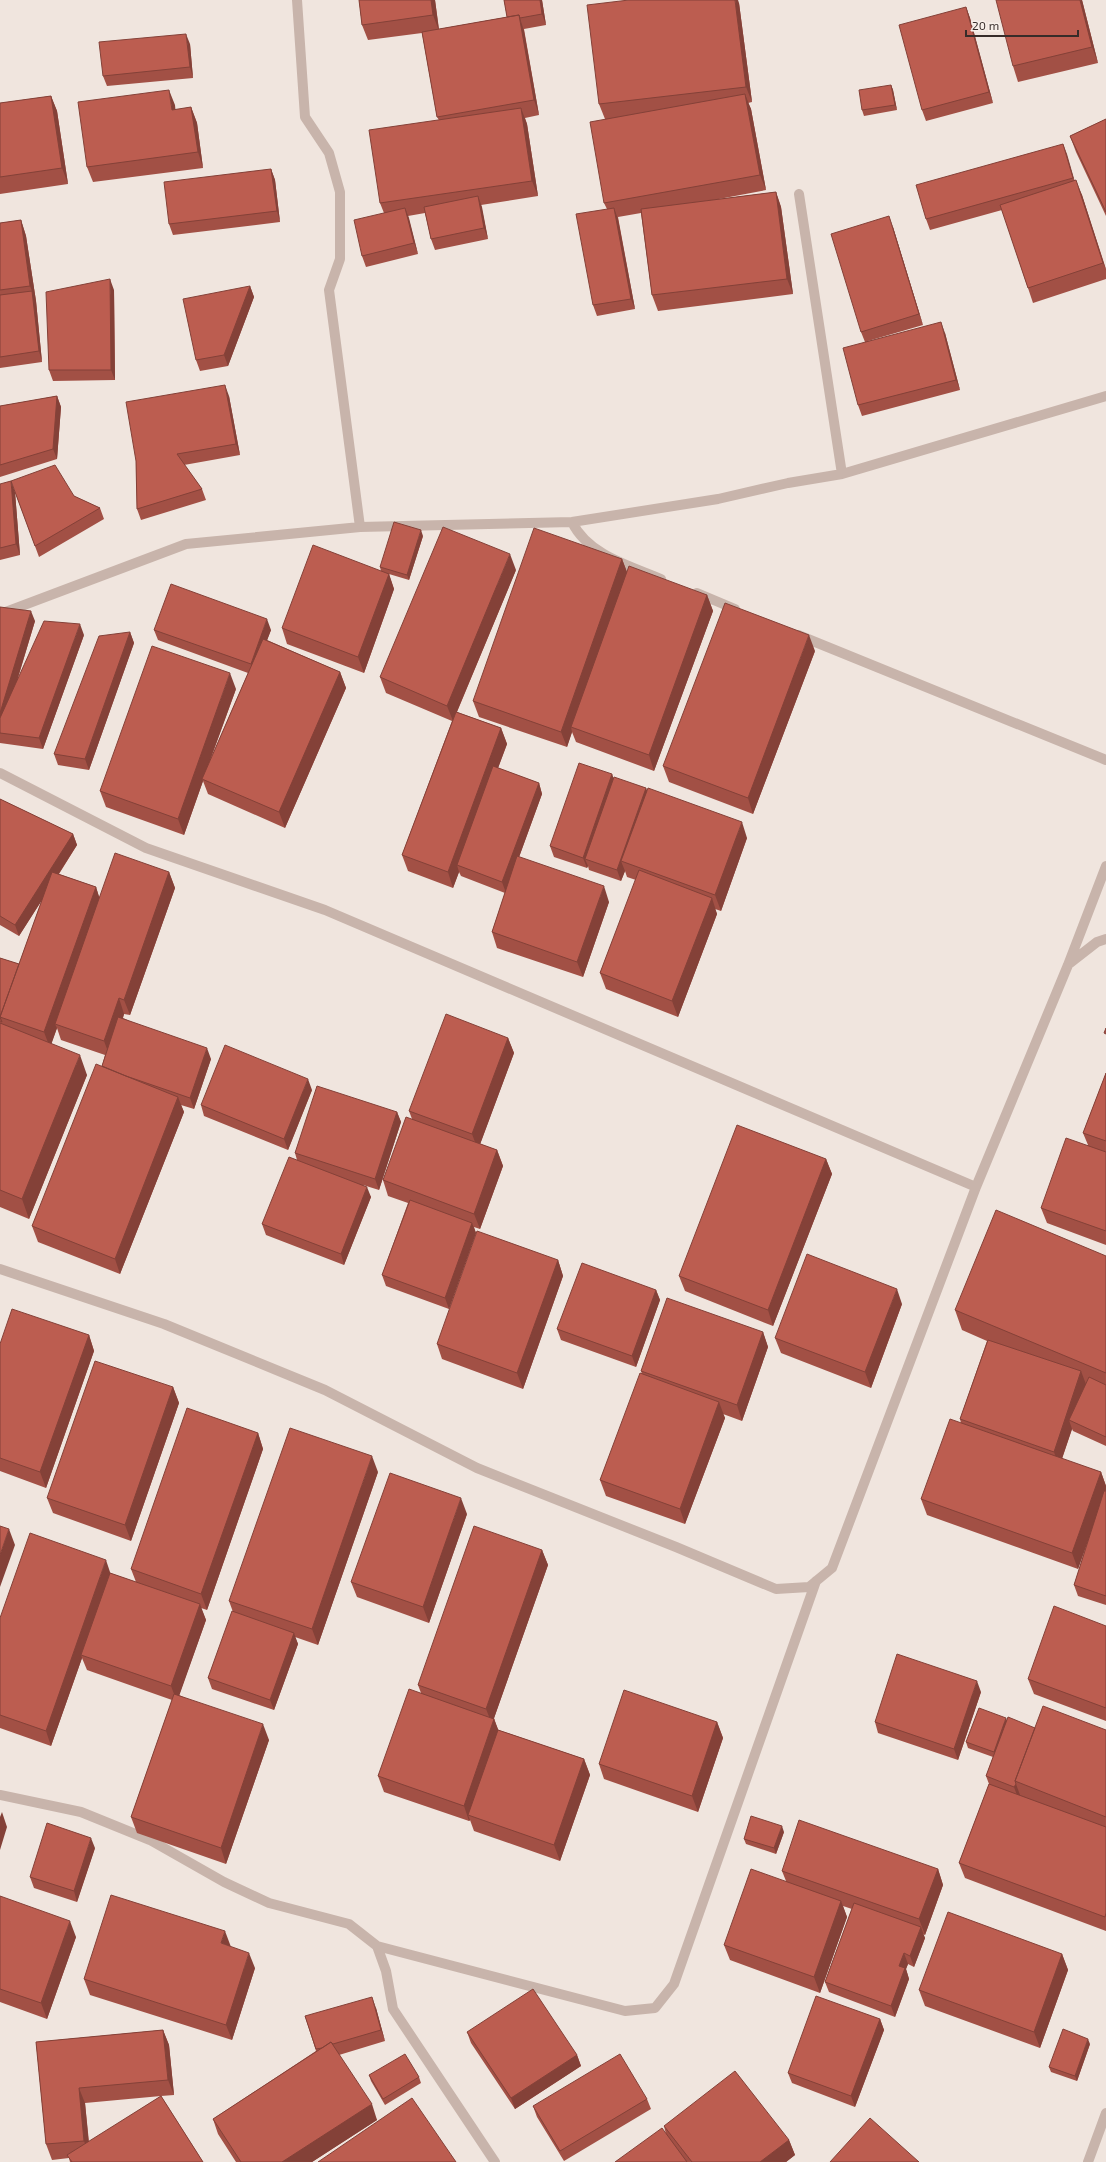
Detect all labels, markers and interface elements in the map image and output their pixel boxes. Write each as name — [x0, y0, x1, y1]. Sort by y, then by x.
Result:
scale bar — [966, 12, 1078, 38]
text: 20 m — [972, 18, 999, 32]

